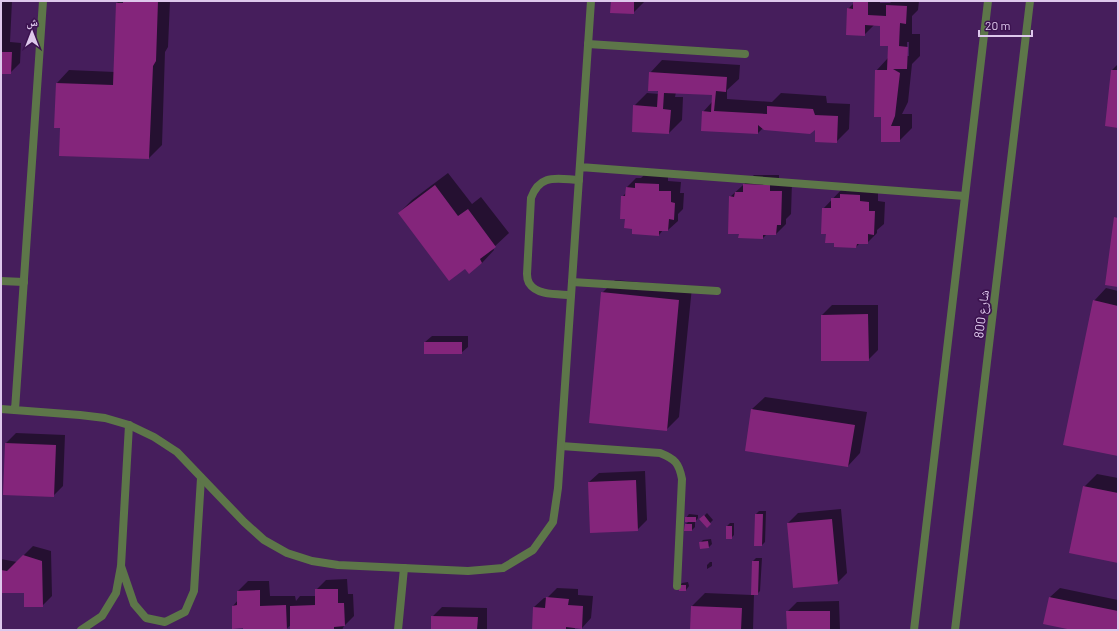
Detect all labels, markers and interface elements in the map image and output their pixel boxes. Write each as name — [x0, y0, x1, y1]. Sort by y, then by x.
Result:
north arrow — [12, 12, 52, 52]
scale bar — [979, 12, 1032, 38]
text: ش — [26, 15, 38, 30]
text: 20 m — [985, 18, 1011, 32]
street label: شارع 800 — [970, 289, 994, 339]

